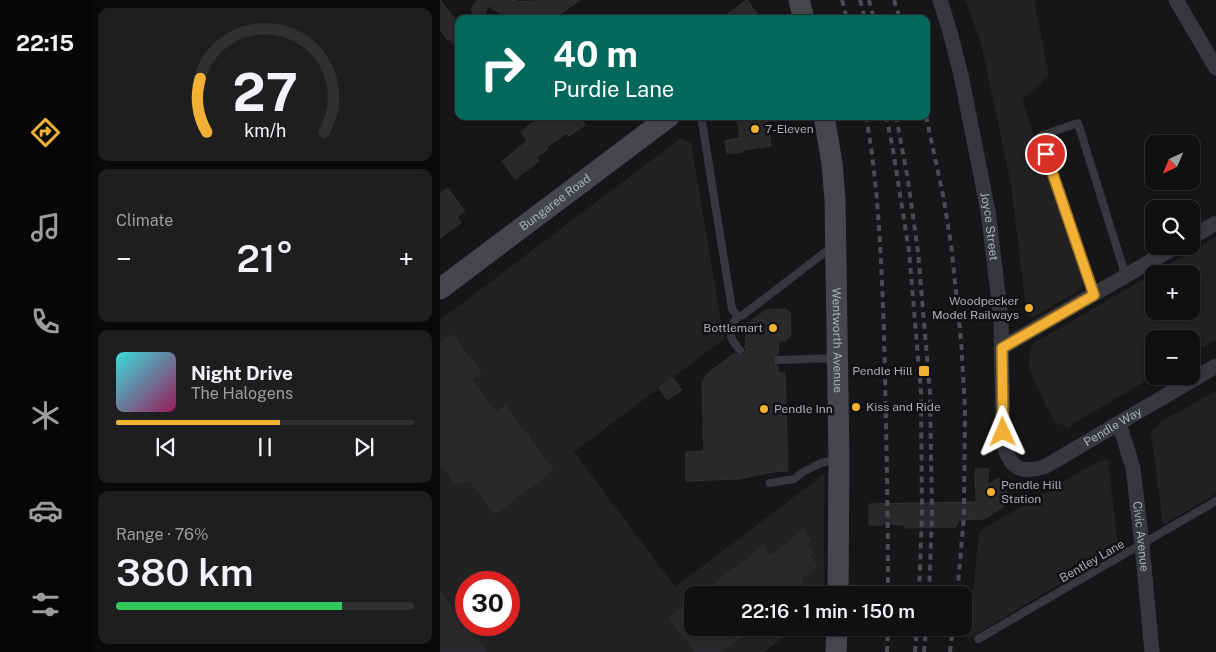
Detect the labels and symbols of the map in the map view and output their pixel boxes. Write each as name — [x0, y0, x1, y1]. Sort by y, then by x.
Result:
place label: 7-Eleven — [765, 122, 814, 136]
marker: 7-Eleven — [749, 123, 761, 135]
pin — [1025, 133, 1067, 175]
north arrow — [1145, 135, 1200, 190]
street label: Bungaree Road — [517, 171, 593, 234]
street label: Joyce Street — [977, 191, 1001, 262]
street label: Wentworth Avenue — [829, 287, 845, 393]
place label: Woodpecker Model Railways — [932, 294, 1019, 322]
marker: Woodpecker Model Railways — [1023, 302, 1035, 314]
place label: Bottlemart — [703, 321, 763, 335]
marker: Bottlemart — [767, 322, 779, 334]
place label: Pendle Hill — [852, 364, 913, 378]
marker: Pendle Hill — [917, 364, 931, 378]
place label: Kiss and Ride — [866, 400, 941, 414]
marker: Kiss and Ride — [850, 401, 862, 413]
place label: Pendle Inn — [774, 402, 833, 416]
marker: Pendle Inn — [758, 403, 770, 415]
street label: Pendle Way — [1081, 404, 1145, 449]
position arrow — [976, 405, 1028, 457]
place label: Pendle Hill Station — [1001, 478, 1062, 506]
marker: Pendle Hill Station — [985, 486, 997, 498]
street label: Civic Avenue — [1130, 500, 1151, 573]
street label: Bentley Lane — [1057, 537, 1127, 585]
speed limit sign: 30 — [455, 571, 520, 636]

